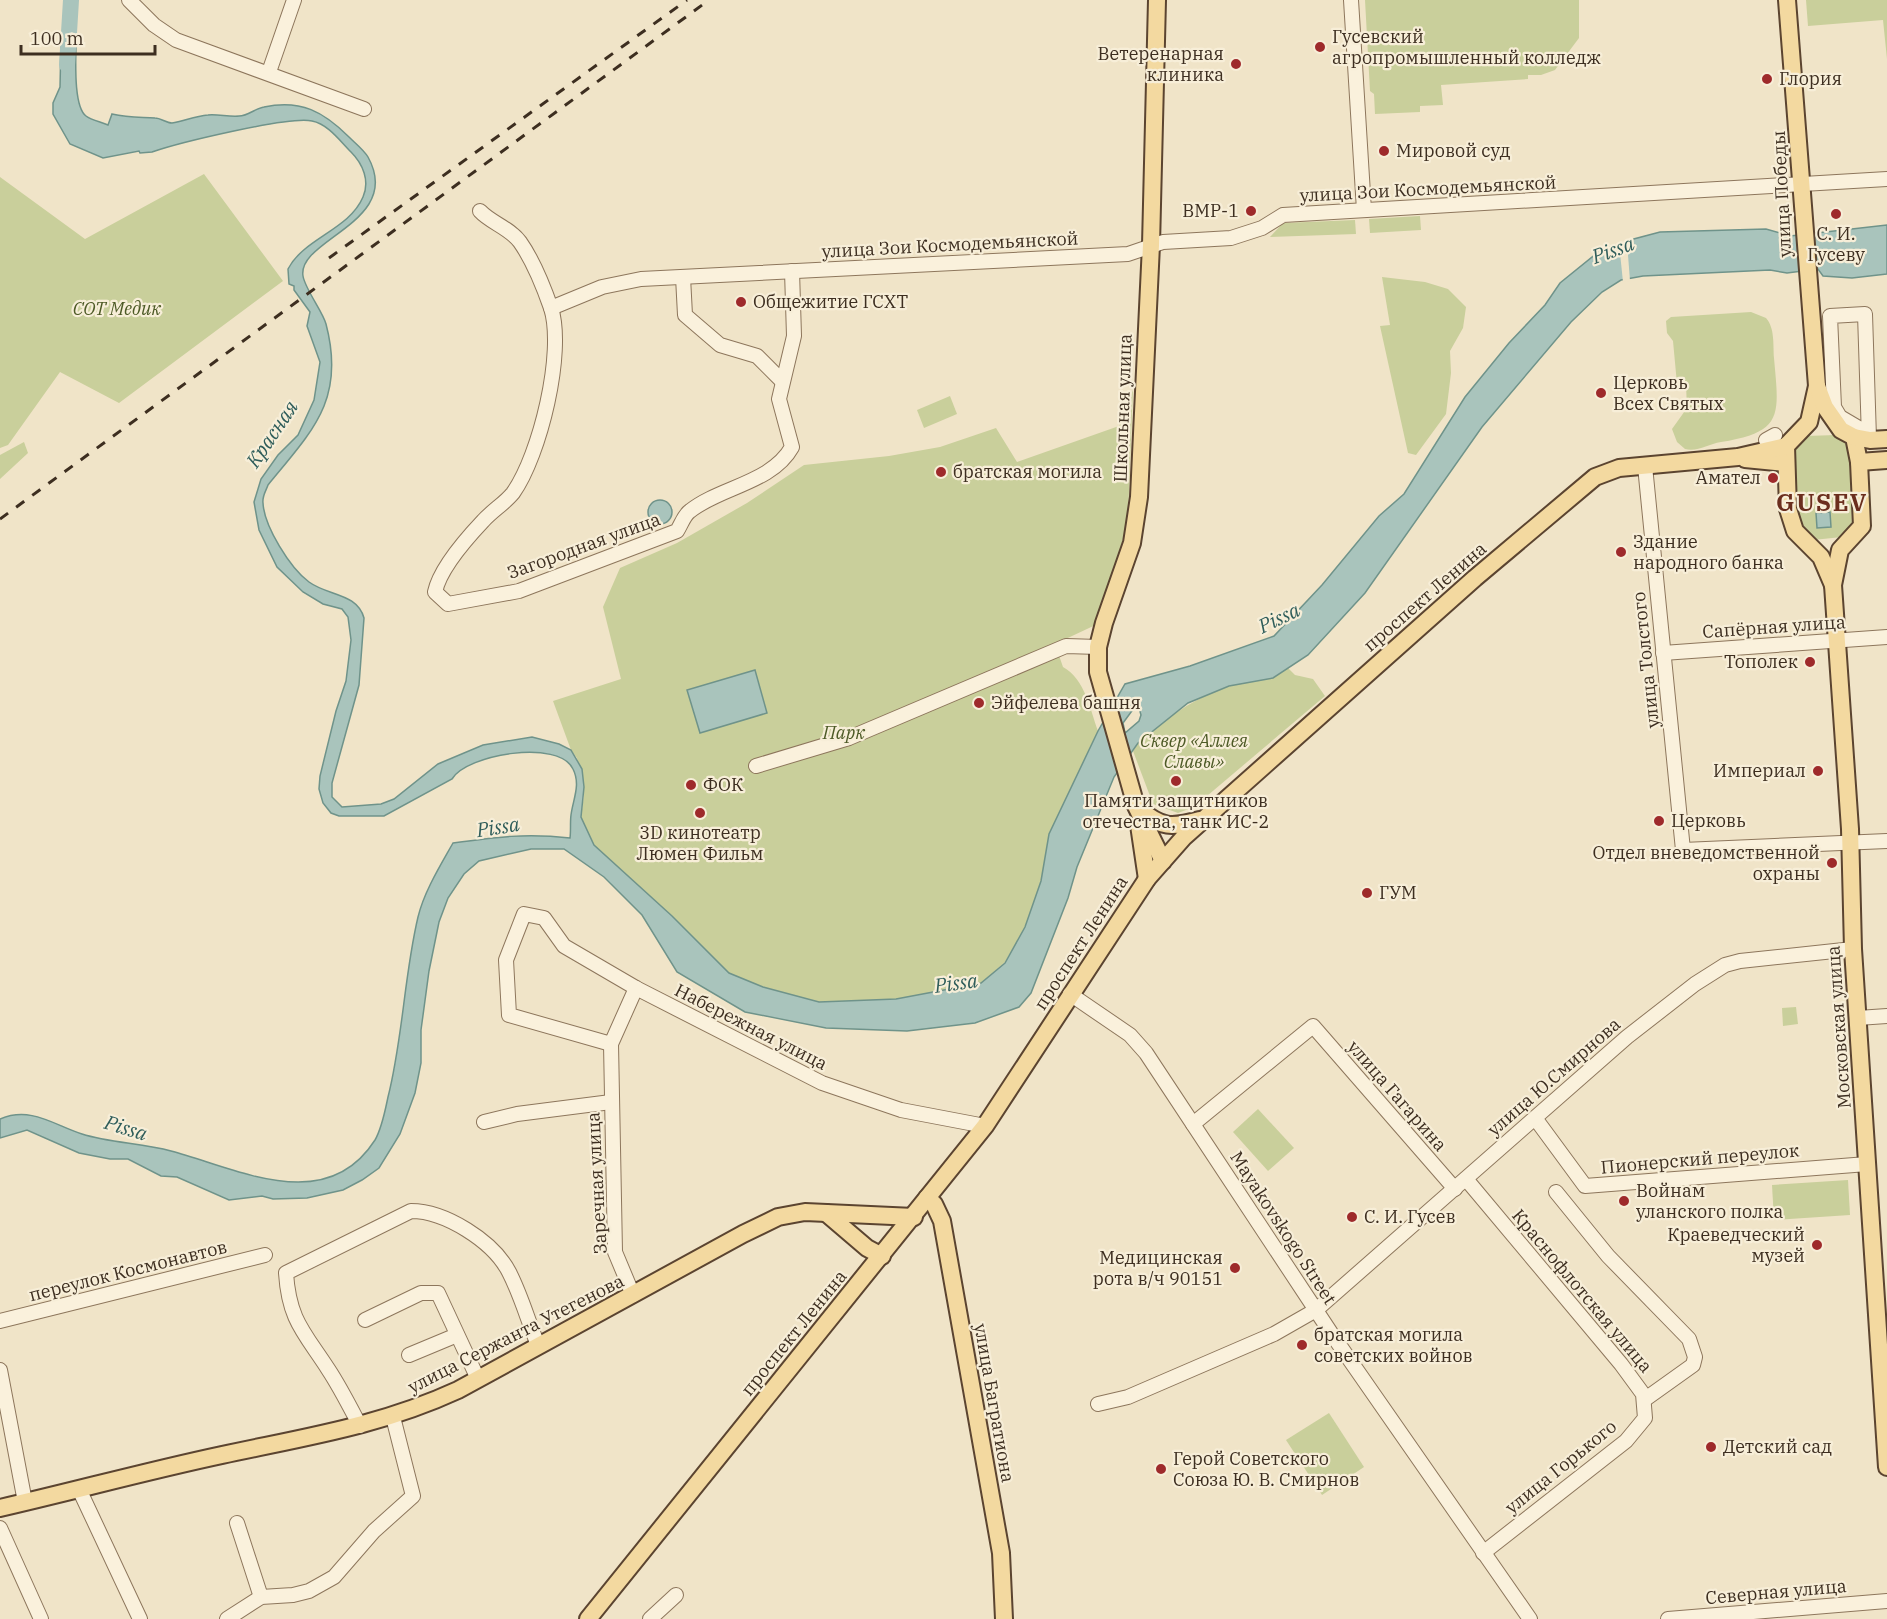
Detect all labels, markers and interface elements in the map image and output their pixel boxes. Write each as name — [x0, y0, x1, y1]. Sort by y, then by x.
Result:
scale bar — [21, 18, 154, 56]
place label: Гусевский агропромышленный колледж — [1332, 25, 1602, 69]
text: 100 m — [30, 27, 84, 50]
marker: Гусевский агропромышленный колледж — [1313, 40, 1327, 54]
place label: Ветеренарная клиника — [1097, 42, 1224, 86]
marker: Ветеренарная клиника — [1229, 57, 1243, 71]
place label: Глория — [1779, 67, 1842, 90]
marker: Глория — [1760, 72, 1774, 86]
street label: улица Победы — [1767, 130, 1796, 258]
place label: Мировой суд — [1396, 139, 1511, 162]
marker: Мировой суд — [1377, 144, 1391, 158]
street label: улица Зои Космодемьянской — [1299, 170, 1557, 207]
place label: BMP-1 — [1182, 199, 1239, 222]
marker: BMP-1 — [1244, 204, 1258, 218]
marker: С. И. Гусеву — [1829, 207, 1843, 221]
place label: С. И. Гусеву — [1807, 222, 1865, 266]
street label: улица Зои Космодемьянской — [821, 226, 1079, 263]
water label: Pissa — [1587, 229, 1638, 270]
place label: Общежитие ГСХТ — [753, 290, 908, 313]
marker: Общежитие ГСХТ — [734, 295, 748, 309]
park label: СОТ Медик — [73, 297, 161, 320]
street label: Школьная улица — [1108, 333, 1137, 483]
place label: Церковь Всех Святых — [1613, 371, 1724, 415]
marker: Церковь Всех Святых — [1594, 386, 1608, 400]
water label: Красная — [239, 394, 304, 473]
place label: братская могила — [953, 460, 1102, 483]
marker: братская могила — [934, 465, 948, 479]
place label: Амател — [1696, 466, 1761, 489]
marker: Амател — [1766, 471, 1780, 485]
district label: GUSEV — [1776, 486, 1868, 518]
street label: Загородная улица — [504, 507, 664, 584]
place label: Здание народного банка — [1633, 530, 1784, 574]
street label: проспект Ленина — [1358, 537, 1491, 656]
marker: Здание народного банка — [1614, 545, 1628, 559]
street label: улица Толстого — [1627, 591, 1664, 729]
water label: Pissa — [1252, 596, 1304, 640]
street label: Сапёрная улица — [1702, 610, 1847, 643]
place label: Тополек — [1724, 650, 1799, 673]
marker: Тополек — [1803, 655, 1817, 669]
place label: Эйфелева башня — [991, 691, 1141, 714]
marker: Эйфелева башня — [972, 696, 986, 710]
park label: Парк — [822, 721, 865, 744]
park label: Сквер «Аллея Славы» — [1140, 729, 1249, 773]
place label: Империал — [1713, 759, 1806, 782]
marker: Империал — [1811, 764, 1825, 778]
place label: ФОК — [703, 773, 744, 796]
marker: Памяти защитников отечества, танк ИС-2 — [1169, 774, 1183, 788]
marker: ФОК — [684, 778, 698, 792]
place label: Памяти защитников отечества, танк ИС-2 — [1083, 789, 1269, 833]
marker: 3D кинотеатр Люмен Фильм — [693, 806, 707, 820]
place label: Церковь — [1671, 809, 1746, 832]
water label: Pissa — [473, 810, 522, 843]
marker: Церковь — [1652, 814, 1666, 828]
place label: 3D кинотеатр Люмен Фильм — [636, 821, 764, 865]
place label: Отдел вневедомственной охраны — [1592, 841, 1820, 885]
marker: Отдел вневедомственной охраны — [1825, 856, 1839, 870]
street label: проспект Ленина — [1029, 871, 1133, 1014]
place label: ГУМ — [1379, 881, 1417, 904]
marker: ГУМ — [1360, 886, 1374, 900]
street label: Московская улица — [1821, 945, 1856, 1109]
water label: Pissa — [932, 966, 979, 999]
street label: Набережная улица — [671, 978, 832, 1075]
street label: улица Ю.Смирнова — [1482, 1012, 1625, 1141]
street label: улица Гагарина — [1343, 1035, 1452, 1156]
water label: Pissa — [100, 1108, 151, 1147]
street label: Заречная улица — [581, 1111, 612, 1255]
street label: Пионерский переулок — [1600, 1138, 1801, 1179]
street label: Mayakovskogo Street — [1225, 1147, 1342, 1309]
place label: Войнам уланского полка — [1636, 1179, 1784, 1223]
marker: Войнам уланского полка — [1617, 1194, 1631, 1208]
street label: Краснофлотская улица — [1507, 1204, 1658, 1377]
place label: С. И. Гусев — [1364, 1205, 1455, 1228]
marker: С. И. Гусев — [1345, 1210, 1359, 1224]
place label: Краеведческий музей — [1667, 1223, 1805, 1267]
street label: переулок Космонавтов — [26, 1235, 229, 1306]
marker: Краеведческий музей — [1810, 1238, 1824, 1252]
place label: Медицинская рота в/ч 90151 — [1093, 1246, 1223, 1290]
marker: Медицинская рота в/ч 90151 — [1228, 1261, 1242, 1275]
street label: проспект Ленина — [736, 1265, 852, 1400]
street label: улица Сержанта Утегенова — [404, 1269, 628, 1398]
street label: улица Багратиона — [969, 1322, 1020, 1484]
place label: братская могила советских войнов — [1314, 1323, 1473, 1367]
marker: братская могила советских войнов — [1295, 1338, 1309, 1352]
street label: улица Горького — [1500, 1415, 1621, 1519]
place label: Детский сад — [1723, 1435, 1832, 1458]
marker: Детский сад — [1704, 1440, 1718, 1454]
place label: Герой Советского Союза Ю. В. Смирнов — [1173, 1447, 1359, 1491]
marker: Герой Советского Союза Ю. В. Смирнов — [1154, 1462, 1168, 1476]
street label: Северная улица — [1704, 1574, 1848, 1609]

